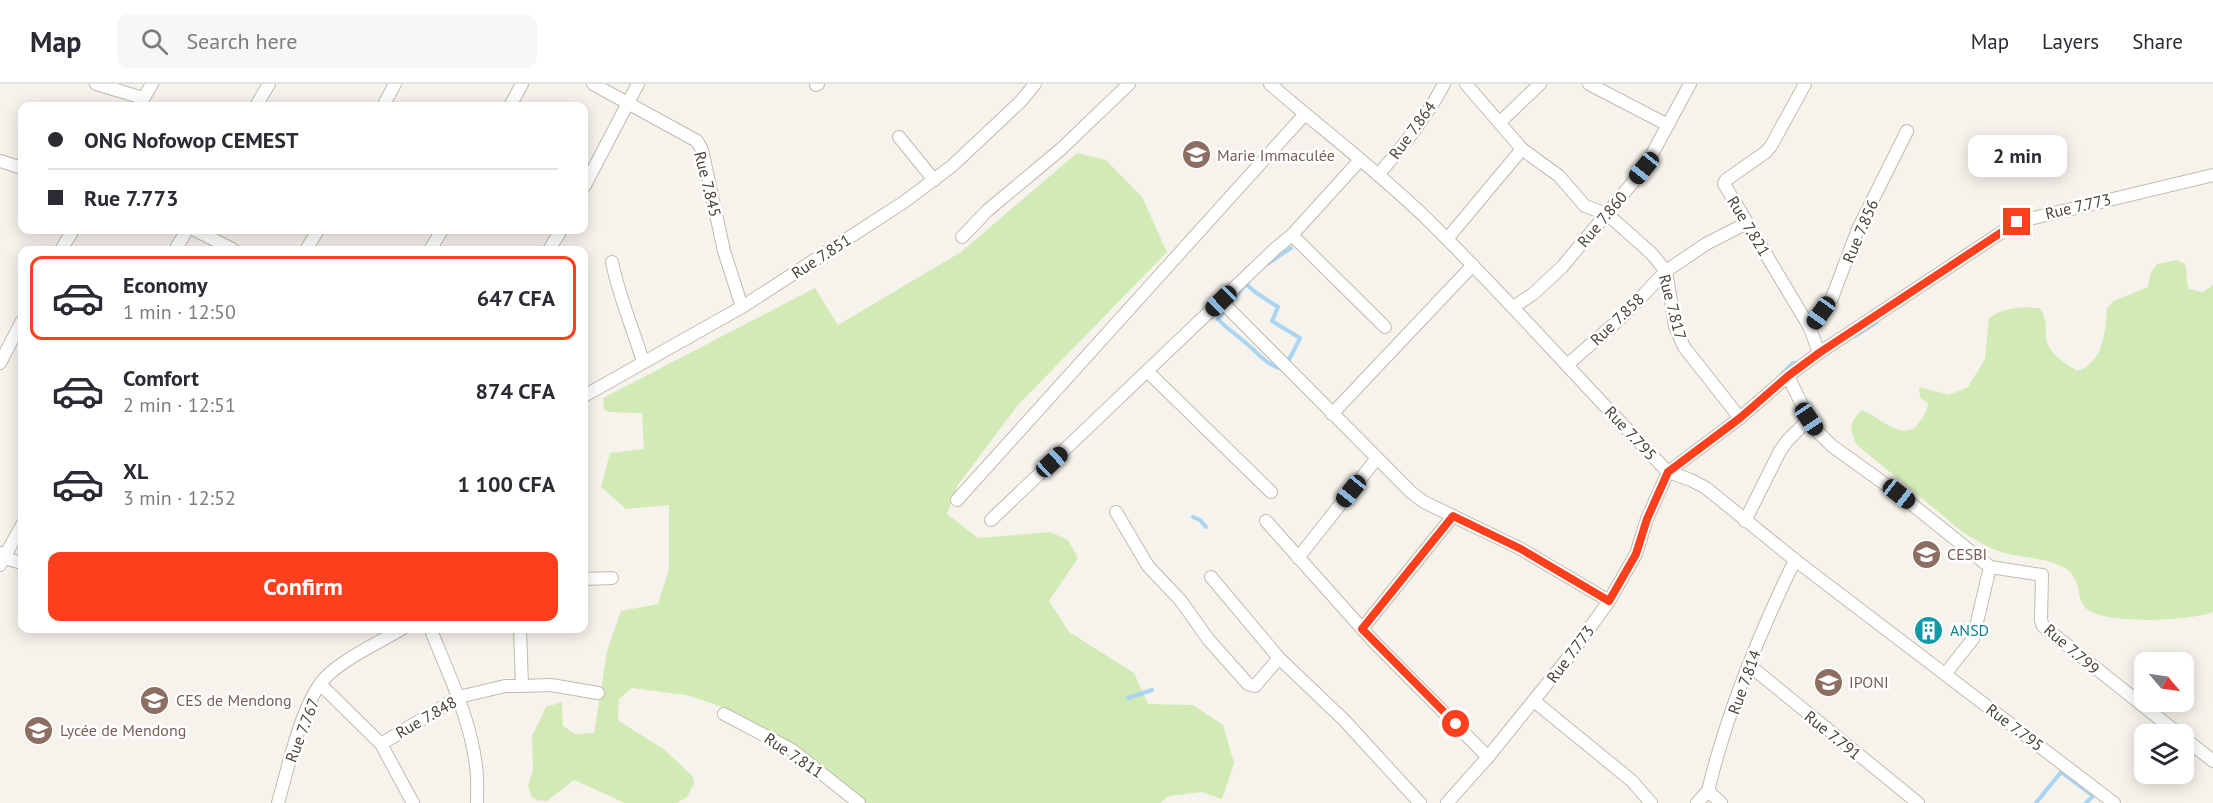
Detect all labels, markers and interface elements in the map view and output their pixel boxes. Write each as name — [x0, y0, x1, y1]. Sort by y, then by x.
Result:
search box — [117, 14, 537, 68]
text: Map — [30, 23, 81, 60]
icon: search — [138, 25, 171, 58]
text: Search here — [186, 27, 297, 55]
text: Map — [1971, 28, 2009, 55]
text: Layers — [2042, 28, 2099, 55]
text: Share — [2132, 28, 2183, 55]
street label: Rue 7.864 — [1384, 97, 1440, 163]
text: ONG Nofowop CEMEST — [84, 126, 298, 154]
callout: 2 min — [1968, 135, 2066, 177]
school or university icon: Marie Immaculée — [1180, 139, 1212, 171]
text: 2 min — [1993, 143, 2042, 169]
place label: Marie Immaculée — [1217, 145, 1335, 165]
car — [1626, 148, 1662, 188]
street label: Rue 7.845 — [690, 149, 726, 219]
text: Rue 7.773 — [84, 184, 179, 212]
street label: Rue 7.860 — [1573, 187, 1631, 251]
street label: Rue 7.773 — [2043, 189, 2113, 223]
street label: Rue 7.821 — [1723, 192, 1775, 260]
street label: Rue 7.856 — [1838, 196, 1882, 266]
route end — [2003, 208, 2030, 235]
street label: Rue 7.851 — [787, 229, 855, 283]
icon: car — [51, 271, 105, 325]
text: Economy — [123, 271, 207, 299]
street label: Rue 7.817 — [1655, 272, 1691, 342]
car — [1202, 282, 1240, 320]
text: 647 CFA — [477, 284, 555, 312]
street label: Rue 7.858 — [1586, 289, 1648, 349]
car — [1803, 293, 1839, 333]
text: 1 min · 12:50 — [123, 299, 236, 325]
icon: car — [51, 364, 105, 418]
text: Comfort — [123, 364, 199, 392]
text: 874 CFA — [476, 377, 555, 405]
text: 2 min · 12:51 — [123, 392, 236, 418]
car — [1791, 399, 1827, 439]
street label: Rue 7.795 — [1601, 402, 1661, 464]
car — [1033, 443, 1071, 481]
icon: car — [51, 457, 105, 511]
text: XL — [123, 457, 148, 485]
text: 1 100 CFA — [457, 470, 555, 498]
car — [1333, 471, 1369, 511]
car — [1879, 476, 1919, 512]
text: 3 min · 12:52 — [123, 485, 236, 511]
school or university icon: CESBI — [1910, 538, 1942, 570]
place label: CESBI — [1947, 544, 1987, 564]
button: Confirm — [48, 552, 558, 621]
building icon: ANSD — [1913, 614, 1945, 646]
street label: Rue 7.799 — [2040, 619, 2104, 679]
place label: ANSD — [1950, 620, 1989, 640]
street label: Rue 7.773 — [1542, 621, 1598, 687]
street label: Rue 7.814 — [1723, 647, 1765, 717]
north arrow — [2134, 652, 2194, 712]
map controls — [2134, 652, 2194, 784]
school or university icon: IPONI — [1812, 666, 1844, 698]
place label: IPONI — [1849, 672, 1889, 692]
school or university icon: CES de Mendong — [139, 684, 171, 716]
place label: CES de Mendong — [176, 690, 292, 710]
street label: Rue 7.848 — [392, 692, 460, 742]
street label: Rue 7.767 — [281, 695, 323, 765]
street label: Rue 7.795 — [1982, 699, 2048, 755]
street label: Rue 7.791 — [1801, 706, 1865, 764]
route start — [1442, 710, 1469, 737]
school or university icon: Lycée de Mendong — [23, 714, 55, 746]
place label: Lycée de Mendong — [60, 720, 186, 740]
button: layers — [2134, 724, 2194, 784]
street label: Rue 7.811 — [761, 728, 827, 782]

